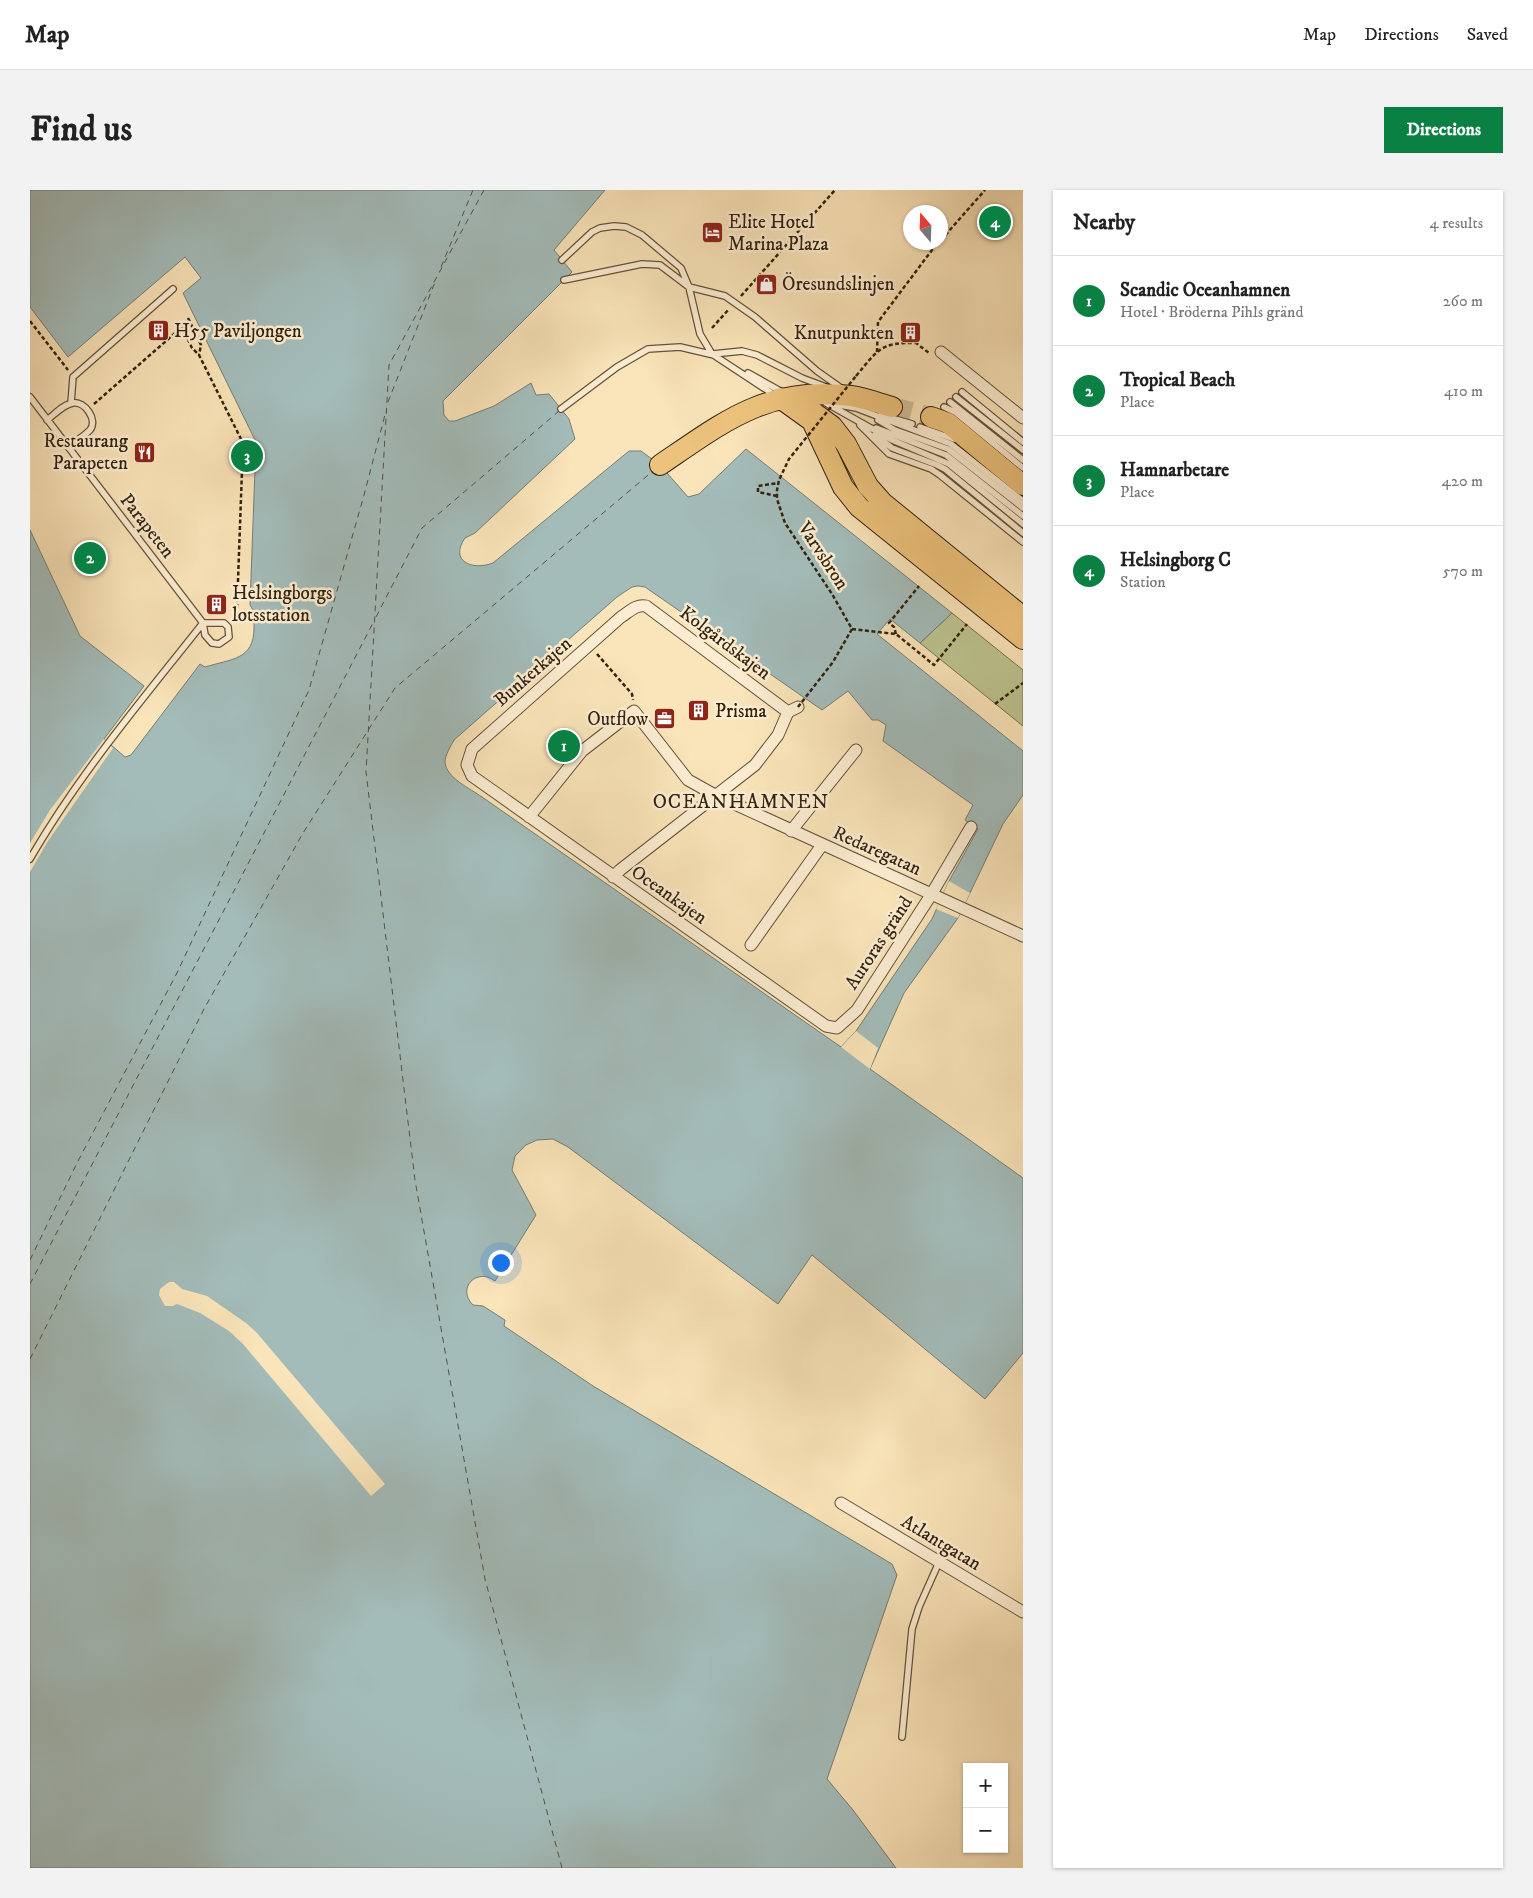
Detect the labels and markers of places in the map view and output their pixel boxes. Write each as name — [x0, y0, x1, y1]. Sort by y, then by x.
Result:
pin: 4 — [979, 203, 1011, 241]
place label: Elite Hotel Marina Plaza — [728, 211, 829, 256]
hotel icon: Elite Hotel Marina Plaza — [700, 221, 724, 245]
shop icon: Öresundslinjen — [754, 272, 778, 296]
place label: Öresundslinjen — [782, 272, 895, 296]
building icon: H55 Paviljongen — [146, 319, 170, 343]
place label: H55 Paviljongen — [174, 320, 302, 343]
building icon: Knutpunkten — [898, 321, 922, 345]
place label: Knutpunkten — [794, 322, 894, 345]
place label: Restaurang Parapeten — [44, 430, 129, 475]
pin: 3 — [231, 437, 263, 475]
restaurant icon: Restaurang Parapeten — [132, 440, 156, 464]
pin: 2 — [74, 539, 106, 577]
place label: Helsingborgs lotsstation — [232, 582, 332, 627]
building icon: Helsingborgs lotsstation — [204, 592, 228, 616]
building icon: Prisma — [687, 699, 711, 723]
place label: Prisma — [715, 700, 767, 723]
office icon: Outflow — [652, 707, 676, 731]
place label: Outflow — [587, 708, 648, 731]
pin: 1 — [548, 727, 580, 765]

